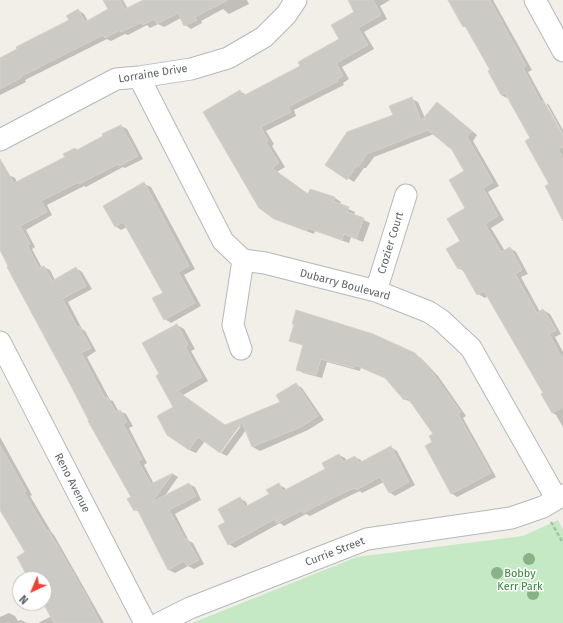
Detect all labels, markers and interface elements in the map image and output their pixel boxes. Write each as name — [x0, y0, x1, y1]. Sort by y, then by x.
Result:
street label: Lorraine Drive — [117, 62, 189, 86]
street label: Crozier Court — [375, 210, 407, 276]
street label: Dubarry Boulevard — [298, 267, 392, 303]
street label: Reno Avenue — [51, 451, 93, 515]
street label: Currie Street — [303, 535, 367, 569]
park label: Bobby Kerr Park — [497, 567, 543, 593]
north arrow — [12, 571, 52, 611]
text: N — [17, 592, 31, 606]

